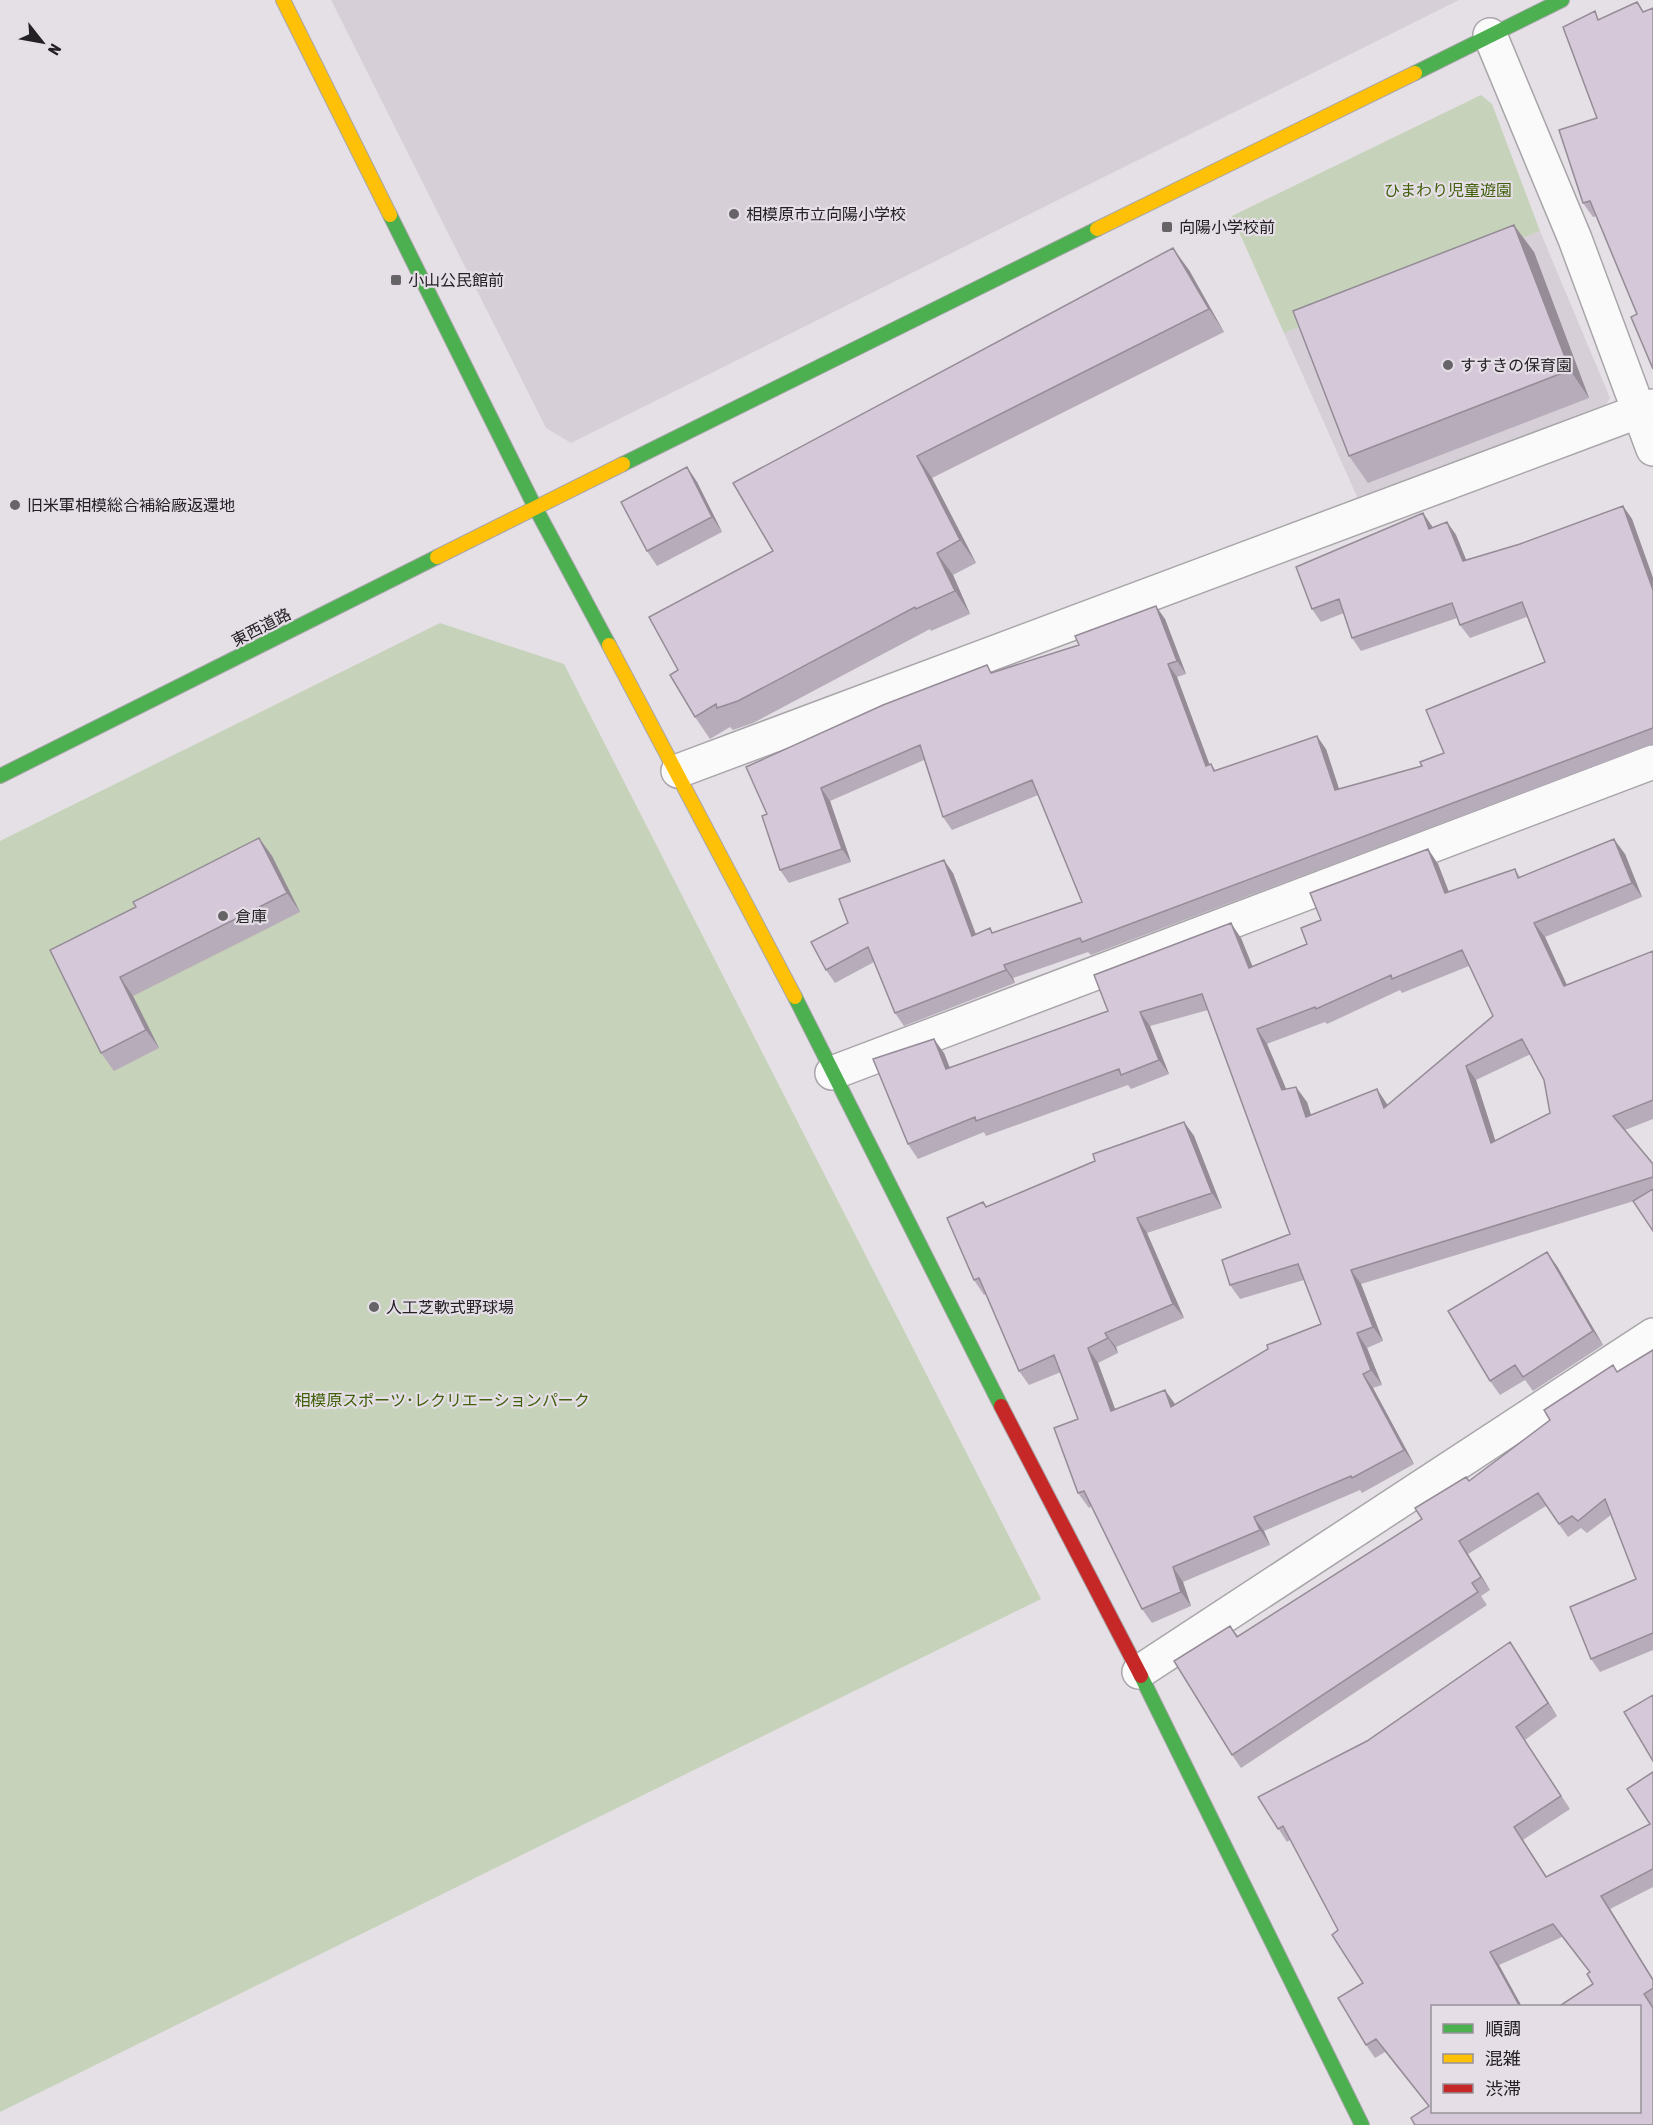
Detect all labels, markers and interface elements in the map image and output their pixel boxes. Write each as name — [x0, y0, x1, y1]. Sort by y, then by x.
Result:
north arrow — [12, 12, 72, 72]
text: N — [45, 41, 65, 58]
park label: ひまわり児童遊園 — [1384, 181, 1512, 199]
place label: 相模原市立向陽小学校 — [746, 205, 906, 223]
marker: 相模原市立向陽小学校 — [727, 207, 741, 221]
place label: 向陽小学校前 — [1179, 218, 1275, 236]
marker: 向陽小学校前 — [1160, 220, 1174, 234]
place label: 小山公民館前 — [408, 271, 504, 289]
marker: 小山公民館前 — [389, 273, 403, 287]
place label: すすきの保育園 — [1460, 356, 1572, 374]
marker: すすきの保育園 — [1441, 358, 1455, 372]
place label: 旧米軍相模総合補給廠返還地 — [27, 496, 235, 514]
marker: 旧米軍相模総合補給廠返還地 — [8, 498, 22, 512]
street label: 東西道路 — [228, 604, 294, 650]
place label: 倉庫 — [235, 907, 267, 925]
marker: 倉庫 — [216, 909, 230, 923]
place label: 人工芝軟式野球場 — [386, 1298, 514, 1316]
marker: 人工芝軟式野球場 — [367, 1300, 381, 1314]
park label: 相模原スポーツ･レクリエーションパーク — [294, 1391, 590, 1409]
legend — [1431, 2005, 1641, 2113]
text: 順調 — [1485, 2018, 1521, 2039]
text: 混雑 — [1485, 2048, 1521, 2069]
text: 渋滞 — [1485, 2078, 1521, 2099]

